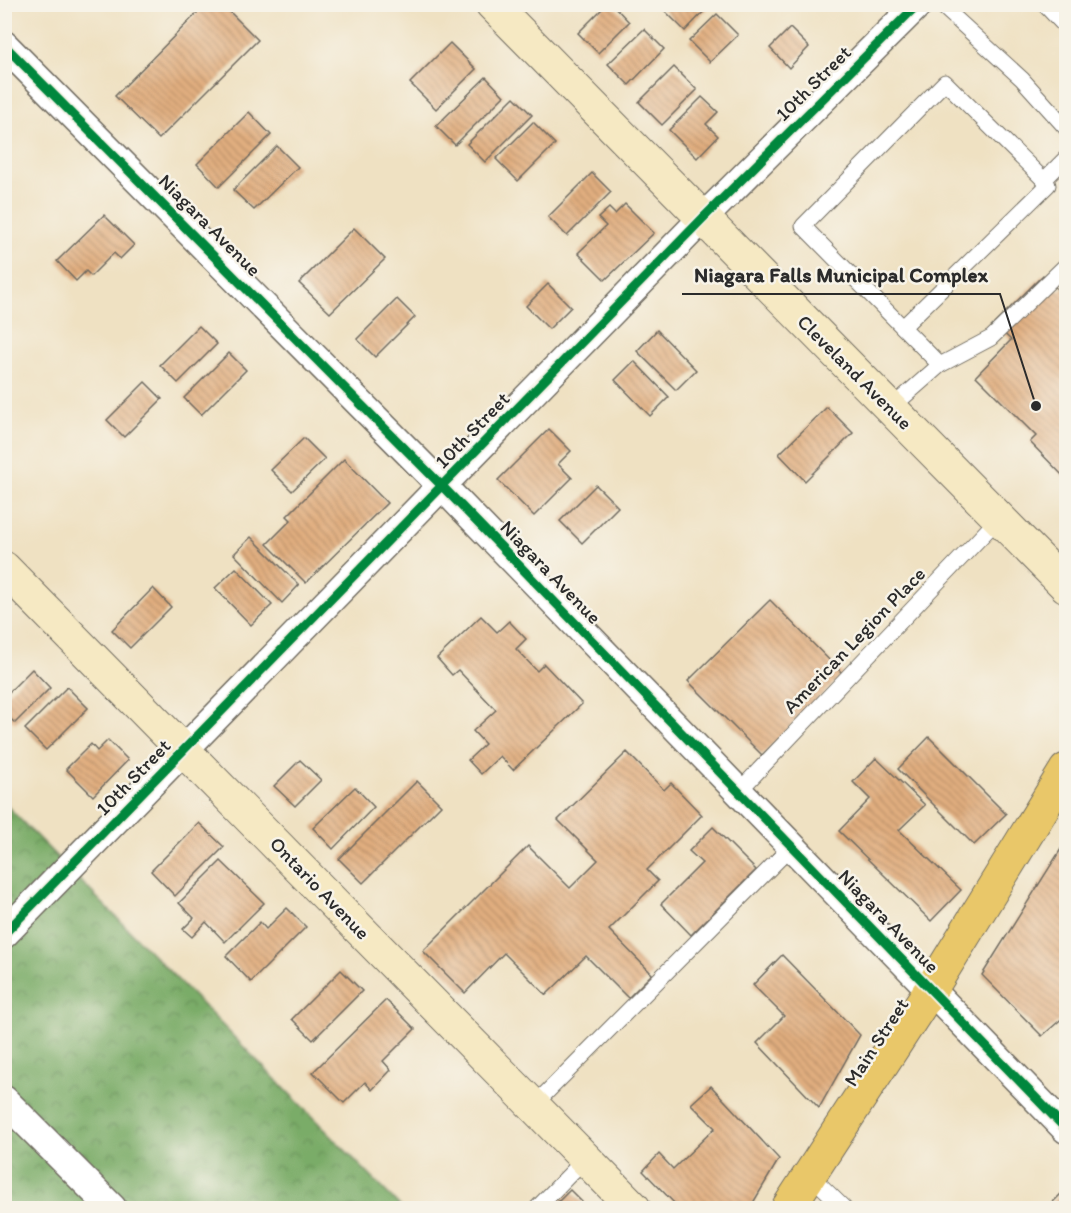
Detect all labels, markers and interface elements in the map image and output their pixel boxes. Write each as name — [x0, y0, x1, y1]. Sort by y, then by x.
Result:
street label: 10th Street — [770, 40, 856, 126]
street label: Niagara Avenue — [154, 169, 266, 281]
callout: Niagara Falls Municipal Complex — [682, 255, 1000, 294]
text: Niagara Falls Municipal Complex — [694, 262, 989, 288]
street label: Cleveland Avenue — [792, 309, 918, 435]
street label: 10th Street — [430, 386, 515, 473]
street label: Niagara Avenue — [495, 515, 607, 629]
street label: American Legion Place — [778, 562, 930, 718]
street label: 10th Street — [91, 733, 176, 820]
street label: Ontario Avenue — [265, 831, 375, 945]
street label: Niagara Avenue — [833, 864, 945, 978]
street label: Main Street — [839, 993, 913, 1091]

